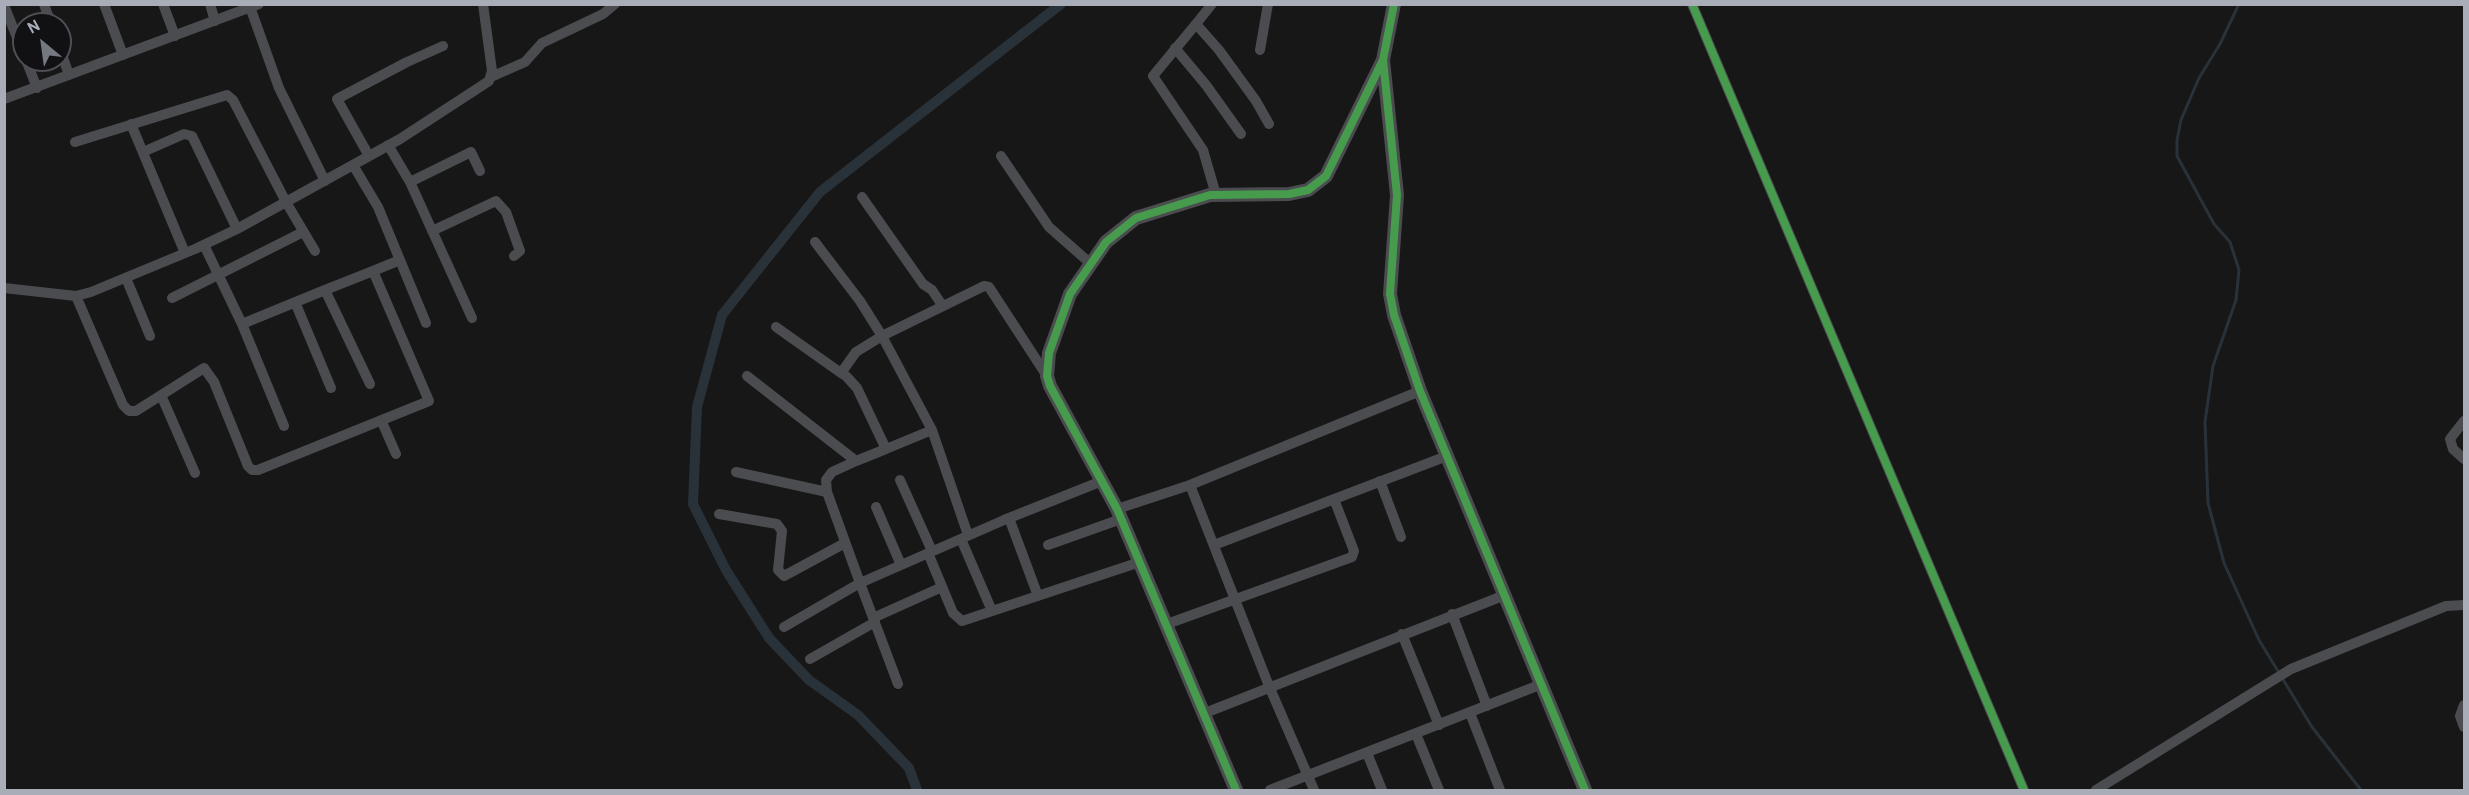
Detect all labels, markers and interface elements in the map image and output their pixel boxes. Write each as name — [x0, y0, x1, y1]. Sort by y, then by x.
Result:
north arrow — [12, 12, 72, 72]
text: N — [24, 16, 44, 40]

